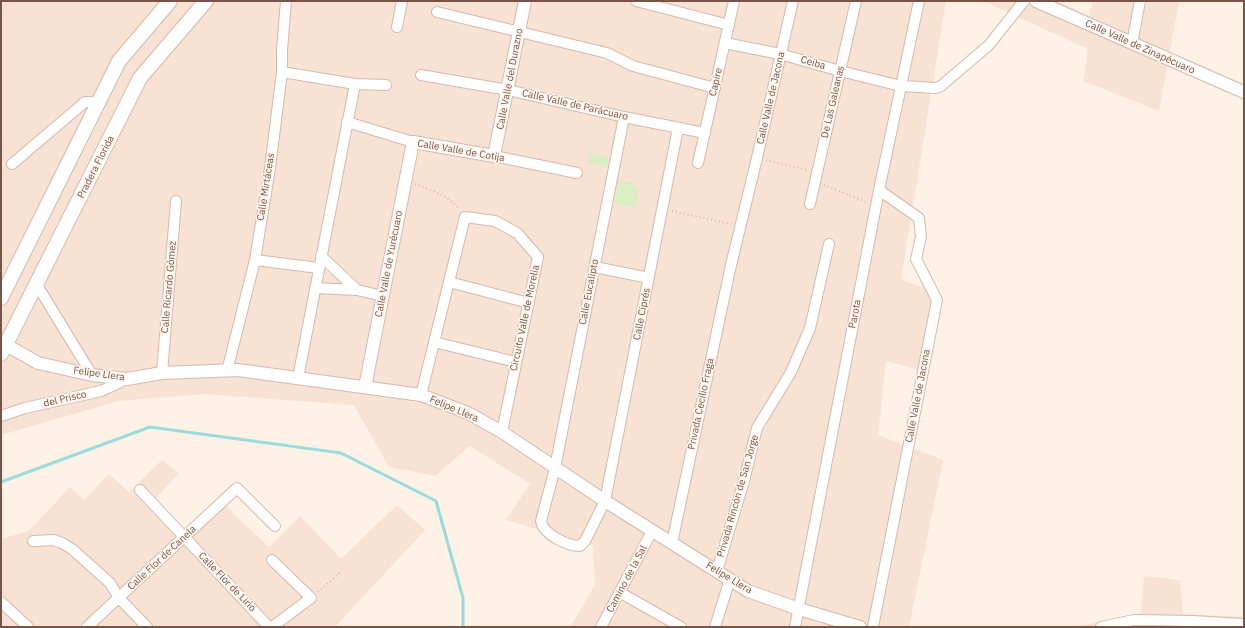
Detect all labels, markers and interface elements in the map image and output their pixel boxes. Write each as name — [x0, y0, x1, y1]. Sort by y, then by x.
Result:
street label: Calle Valle de Zinapécuaro — [1083, 17, 1197, 77]
street label: Calle Valle del Durazno — [494, 27, 526, 131]
street label: Calle Valle de Jacona — [754, 50, 788, 146]
street label: Ceiba — [799, 54, 827, 72]
street label: De Las Galeanas — [819, 65, 847, 139]
street label: Capire — [707, 67, 725, 97]
street label: Calle Valle de Parácuaro — [521, 87, 629, 123]
street label: Pradera Florida — [75, 134, 117, 200]
street label: Calle Valle de Cotija — [416, 137, 506, 165]
street label: Calle Mirtáceas — [255, 152, 277, 222]
street label: Calle Valle de Yurécuaro — [373, 210, 405, 318]
street label: Calle Ricardo Gómez — [159, 240, 179, 334]
street label: Calle Eucalipto — [577, 258, 601, 326]
street label: Circuito Valle de Morelia — [508, 264, 542, 372]
street label: Calle Ciprés — [631, 287, 653, 341]
street label: Parota — [846, 298, 864, 330]
street label: Calle Valle de Jacona — [903, 348, 933, 444]
street label: Privada Cecilio Fraga — [685, 357, 717, 451]
street label: Felipe Llera — [72, 364, 126, 384]
street label: del Prisco — [42, 388, 88, 410]
street label: Felipe Llera — [428, 393, 480, 425]
street label: Privada Rincón de San Jorge — [715, 433, 761, 559]
street label: Calle Flor de Canela — [125, 523, 199, 593]
street label: Camino de la Sal — [604, 543, 650, 615]
street label: Calle Flor de Lirio — [196, 550, 258, 614]
street label: Felipe Llera — [704, 559, 754, 597]

